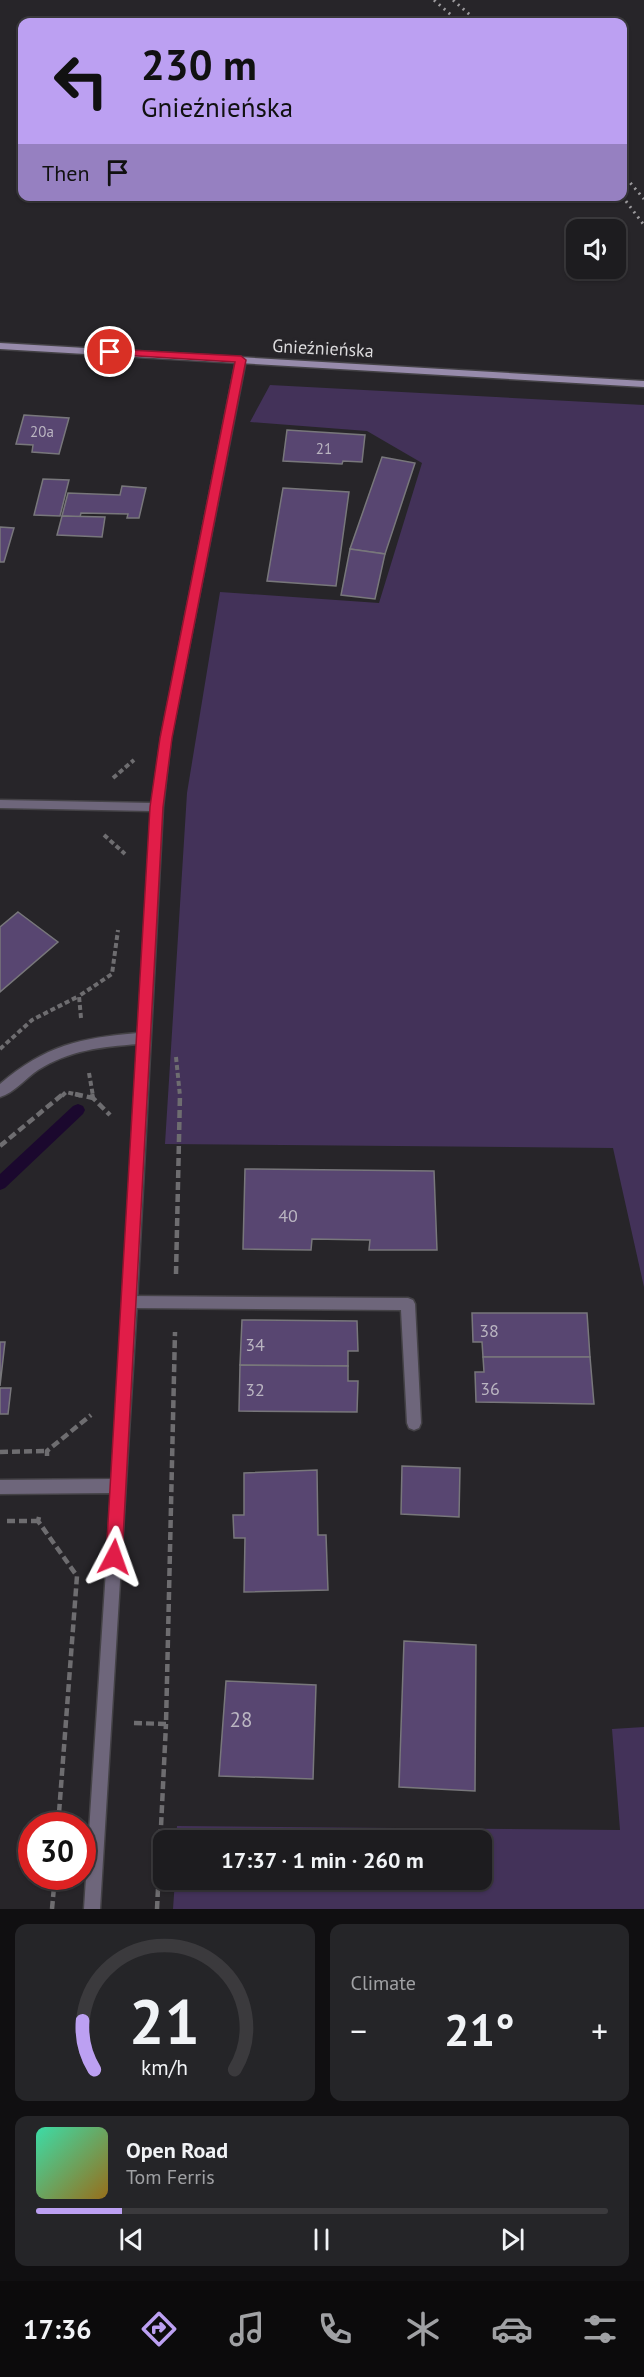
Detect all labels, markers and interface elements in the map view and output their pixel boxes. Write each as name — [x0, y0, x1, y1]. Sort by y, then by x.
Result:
text: 230 m — [141, 37, 257, 92]
icon: left — [42, 42, 120, 120]
text: Gnieźnieńska — [141, 90, 293, 124]
icon: arrive — [101, 156, 134, 189]
text: Then — [42, 159, 89, 187]
map controls — [566, 219, 626, 279]
button: sound — [566, 219, 626, 279]
pin — [84, 326, 135, 377]
street label: Gnieźnieńska — [272, 334, 374, 362]
icon: arrive — [93, 335, 126, 368]
house number: 20a — [30, 422, 54, 441]
house number: 21 — [316, 439, 332, 458]
house number: 40 — [278, 1204, 298, 1227]
house number: 38 — [479, 1319, 499, 1342]
house number: 34 — [245, 1333, 265, 1356]
house number: 36 — [480, 1377, 500, 1400]
house number: 32 — [245, 1378, 265, 1401]
position arrow — [82, 1525, 146, 1589]
house number: 28 — [230, 1706, 252, 1733]
speed limit sign: 30 — [18, 1812, 96, 1890]
text: 17:37 · 1 min · 260 m — [221, 1846, 424, 1874]
text: Climate — [351, 1970, 416, 1996]
text: 21 — [129, 1980, 200, 2061]
text: 21° — [444, 2000, 515, 2058]
text: − — [351, 2009, 367, 2052]
text: + — [591, 2009, 608, 2052]
text: km/h — [141, 2053, 188, 2081]
text: Open Road — [126, 2136, 228, 2164]
text: Tom Ferris — [126, 2164, 215, 2190]
icon: previous — [115, 2223, 148, 2256]
icon: pause — [305, 2223, 338, 2256]
icon: next — [496, 2223, 529, 2256]
icon: directions — [138, 2308, 180, 2350]
icon: music — [226, 2308, 268, 2350]
icon: phone — [314, 2308, 356, 2350]
icon: climate — [402, 2308, 444, 2350]
icon: car — [491, 2308, 533, 2350]
icon: filters — [579, 2308, 621, 2350]
text: 17:36 — [23, 2312, 92, 2346]

